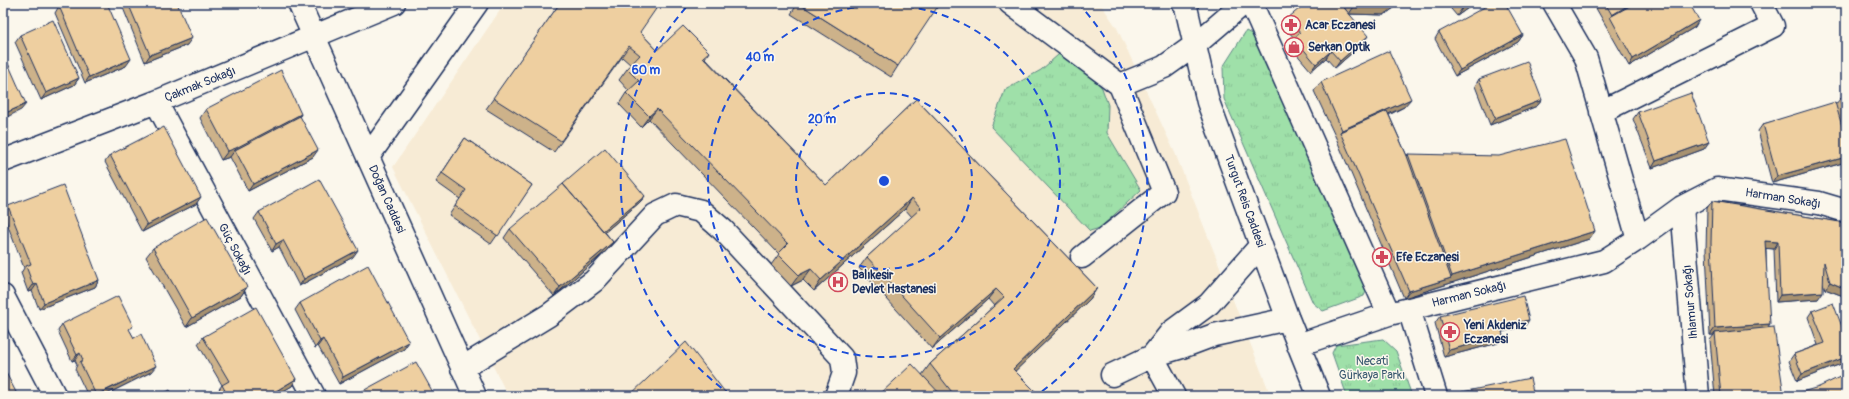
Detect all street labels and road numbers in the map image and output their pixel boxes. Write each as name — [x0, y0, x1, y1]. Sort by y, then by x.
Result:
street label: Çakmak Sokağı — [162, 63, 238, 106]
street label: Turgut Reis Caddesi — [1221, 153, 1268, 249]
street label: Doğan Caddesi — [365, 163, 408, 236]
street label: Harman Sokağı — [1744, 185, 1822, 212]
street label: Güç Sokağı — [215, 221, 254, 278]
street label: Ihlamur Sokağı — [1680, 264, 1701, 340]
street label: Harman Sokağı — [1430, 278, 1508, 311]

